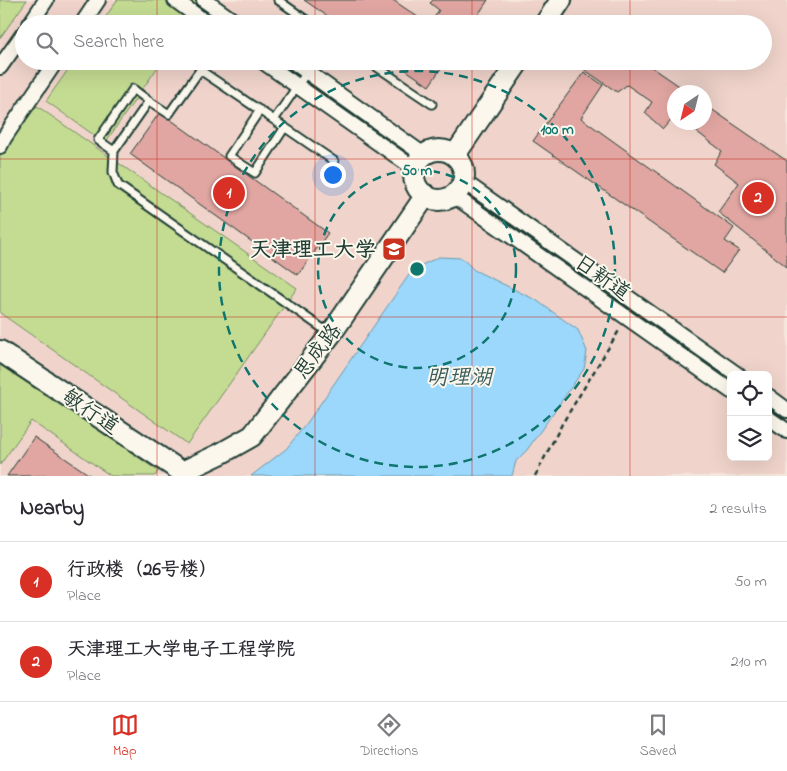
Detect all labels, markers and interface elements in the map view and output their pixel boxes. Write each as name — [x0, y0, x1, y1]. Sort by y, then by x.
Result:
search box — [15, 15, 772, 70]
icon: search — [33, 29, 61, 57]
text: Search here — [73, 29, 164, 56]
north arrow — [667, 85, 712, 130]
text: 100 m — [540, 119, 574, 141]
text: 50 m — [402, 160, 433, 182]
your location — [320, 162, 346, 188]
pin: 1 — [213, 174, 245, 212]
pin: 2 — [742, 179, 774, 217]
place label: 天津理工大学 — [250, 236, 376, 266]
school or university icon: 天津理工大学 — [381, 236, 407, 262]
street label: 日新道 — [567, 248, 636, 309]
centre of rings — [408, 260, 426, 278]
street label: 思成路 — [288, 318, 350, 386]
water label: 明理湖 — [426, 363, 494, 395]
map controls — [727, 371, 772, 461]
button: locate — [727, 371, 772, 416]
street label: 敏行道 — [55, 383, 124, 443]
button: layers — [727, 416, 772, 461]
text: Nearby — [20, 494, 84, 524]
text: 2 results — [709, 497, 767, 521]
text: 行政楼（26号楼） — [67, 557, 218, 584]
text: 1 — [33, 570, 39, 594]
text: 50 m — [735, 570, 767, 594]
text: Place — [67, 584, 101, 608]
text: 天津理工大学电子工程学院 — [67, 637, 295, 664]
text: 2 — [32, 650, 40, 674]
text: 210 m — [731, 650, 767, 674]
text: Place — [67, 664, 101, 688]
tab: Map — [111, 711, 139, 762]
tab: Directions — [360, 711, 418, 762]
tab: Saved — [640, 711, 676, 762]

